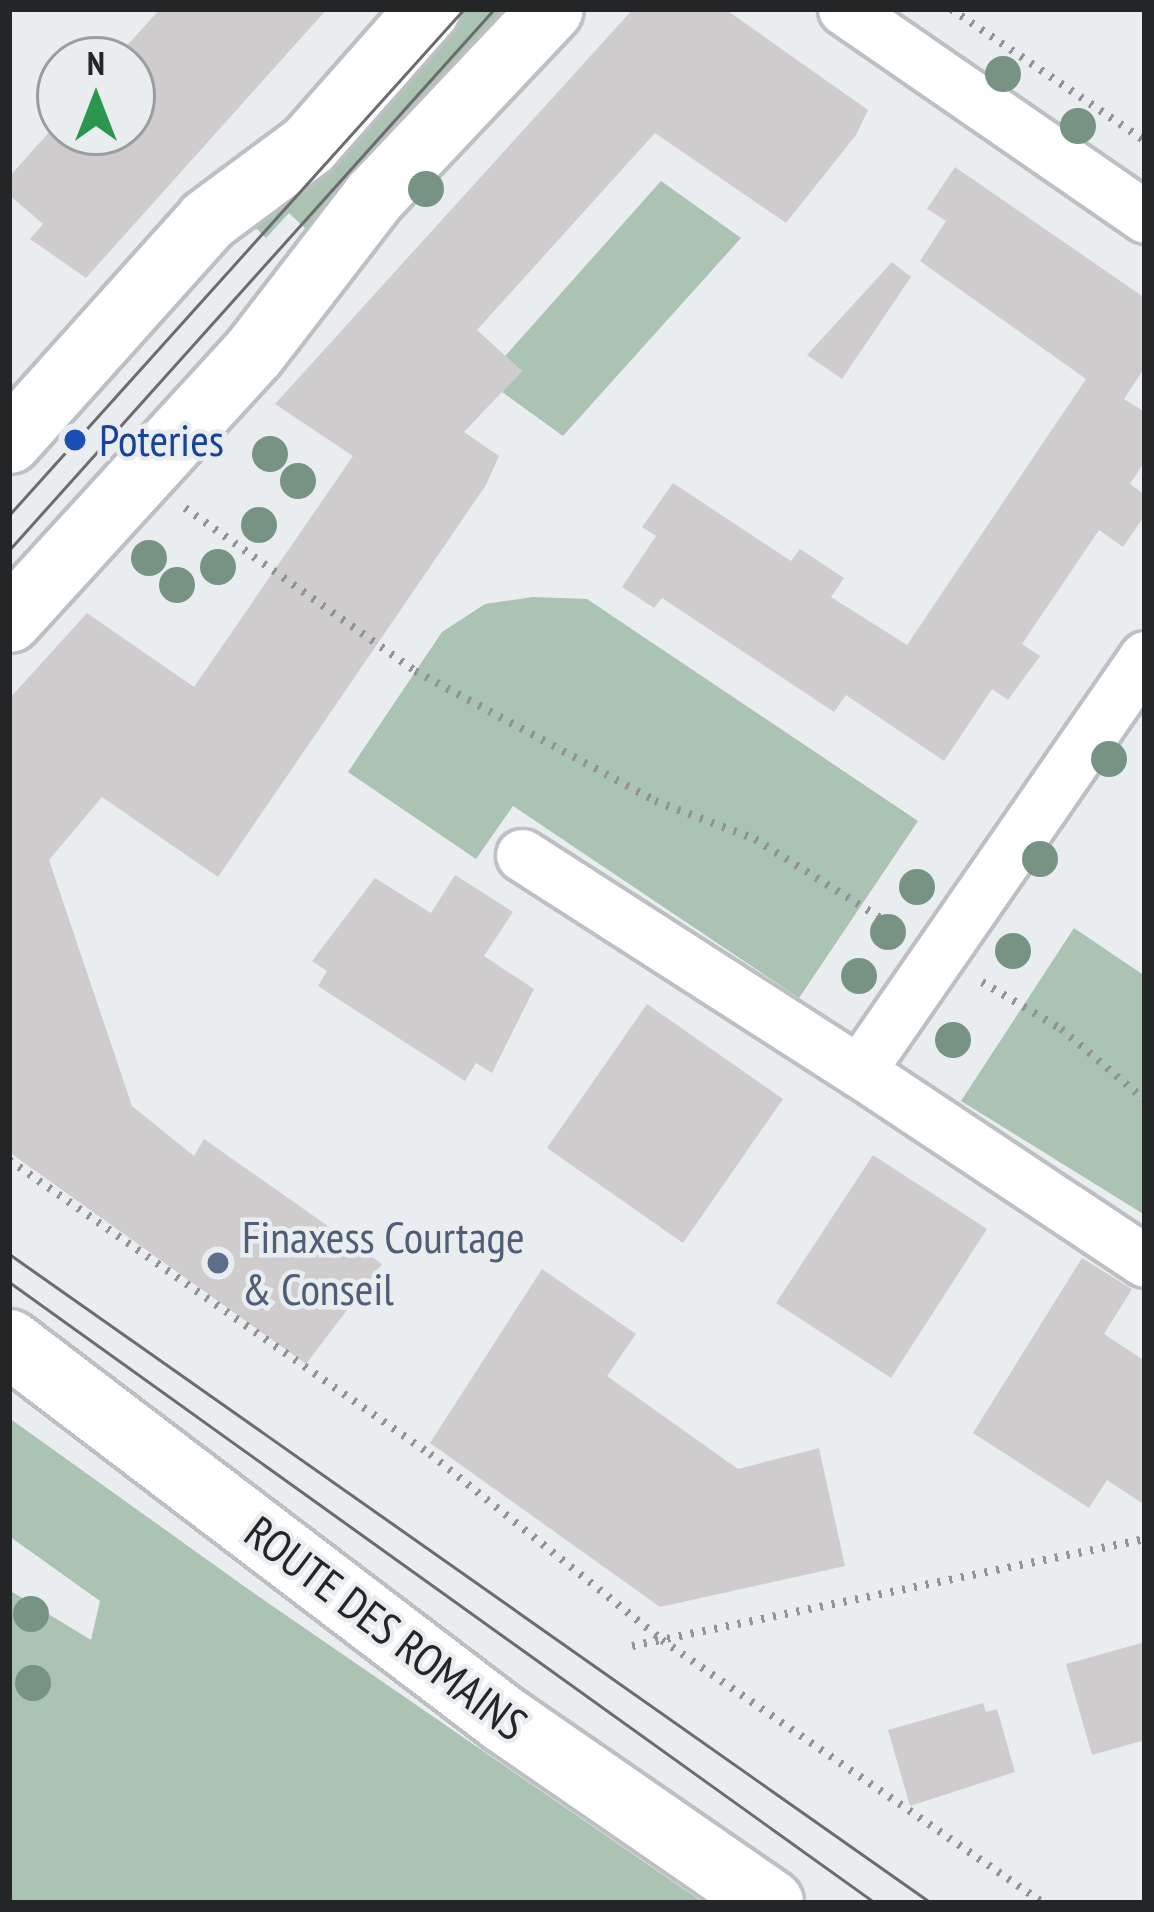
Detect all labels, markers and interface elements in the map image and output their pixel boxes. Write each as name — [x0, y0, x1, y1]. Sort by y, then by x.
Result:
north arrow — [36, 36, 156, 156]
text: N — [87, 41, 105, 84]
place label: Poteries — [99, 413, 224, 467]
marker: Poteries — [62, 427, 88, 453]
place label: Finaxess Courtage & Conseil — [242, 1210, 524, 1316]
marker: Finaxess Courtage & Conseil — [205, 1250, 231, 1276]
street label: ROUTE DES ROMAINS — [235, 1505, 537, 1751]

